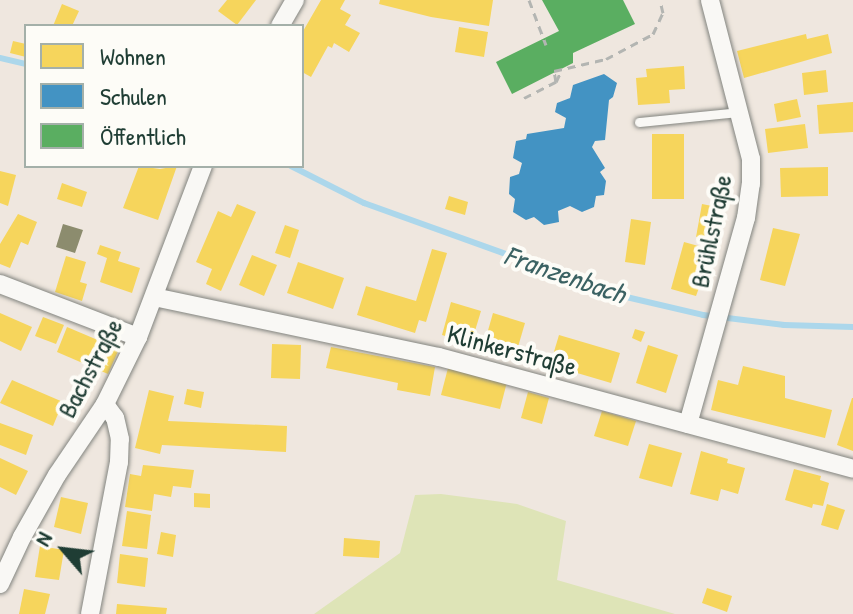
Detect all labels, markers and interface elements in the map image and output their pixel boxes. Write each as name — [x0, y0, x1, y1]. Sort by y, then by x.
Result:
legend — [24, 24, 304, 168]
text: Wohnen — [100, 40, 166, 72]
text: Schulen — [100, 80, 167, 112]
text: Öffentlich — [100, 120, 186, 152]
street label: Brühlstraße — [684, 172, 738, 290]
water label: Franzenbach — [500, 238, 630, 310]
street label: Bachstraße — [51, 313, 129, 423]
street label: Klinkerstraße — [444, 318, 580, 382]
north arrow — [24, 510, 104, 590]
text: N — [27, 527, 59, 551]

